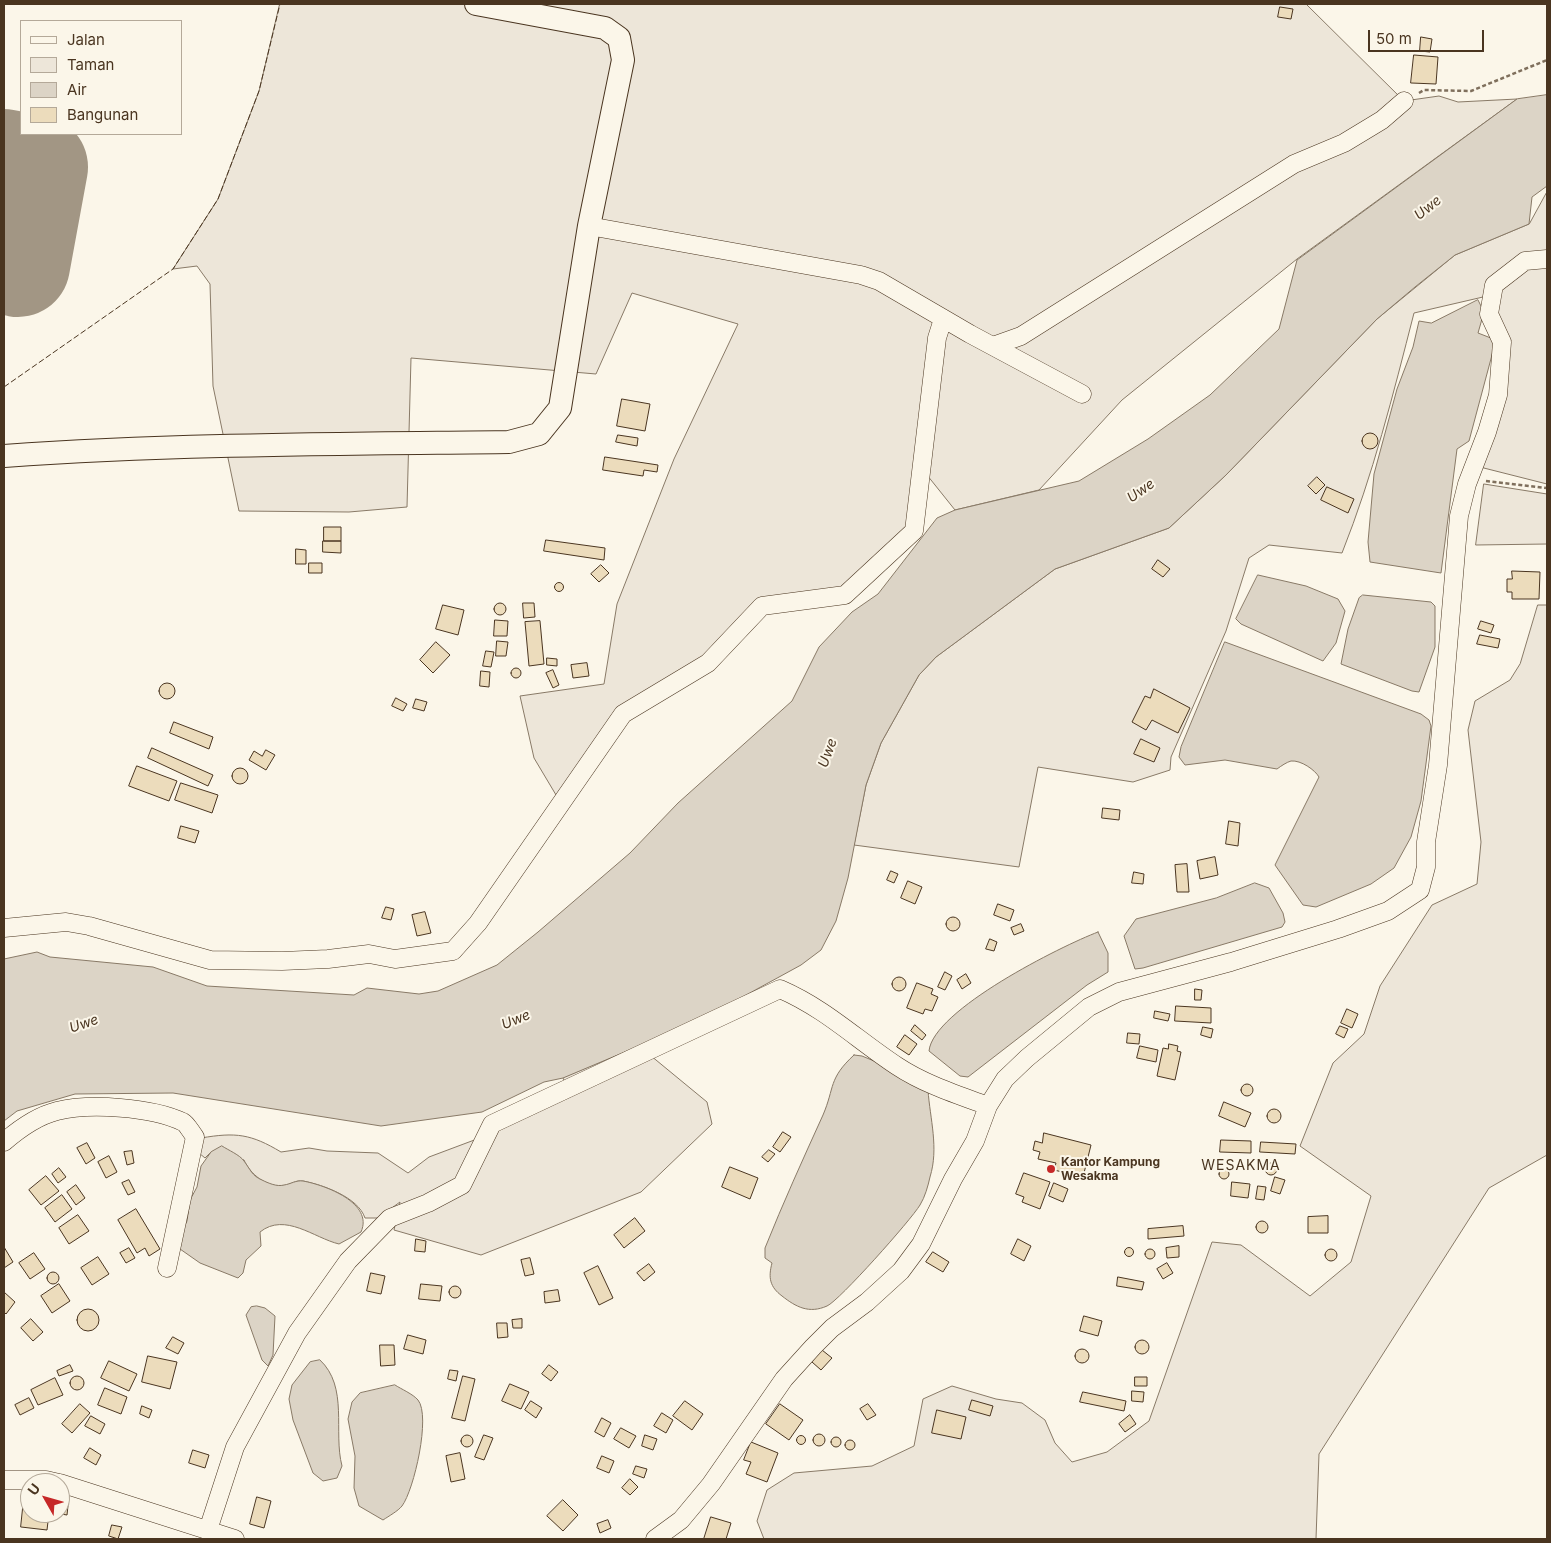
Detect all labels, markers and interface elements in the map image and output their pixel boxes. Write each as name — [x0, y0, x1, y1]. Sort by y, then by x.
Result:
legend — [20, 20, 182, 135]
scale bar — [1371, 20, 1487, 52]
text: 50 m — [1376, 29, 1412, 48]
text: Jalan — [67, 30, 105, 49]
text: Taman — [67, 55, 114, 74]
text: Air — [67, 80, 87, 99]
text: Bangunan — [67, 105, 138, 124]
water label: Uwe — [1411, 192, 1445, 224]
water label: Uwe — [1124, 476, 1158, 506]
water label: Uwe — [815, 736, 841, 770]
water label: Uwe — [499, 1007, 533, 1033]
water label: Uwe — [67, 1011, 101, 1037]
place label: Kantor Kampung Wesakma — [1061, 1155, 1160, 1183]
district label: WESAKMA — [1200, 1158, 1282, 1174]
marker: Kantor Kampung Wesakma — [1045, 1163, 1057, 1175]
north arrow — [20, 1473, 70, 1523]
text: U — [24, 1480, 43, 1498]

